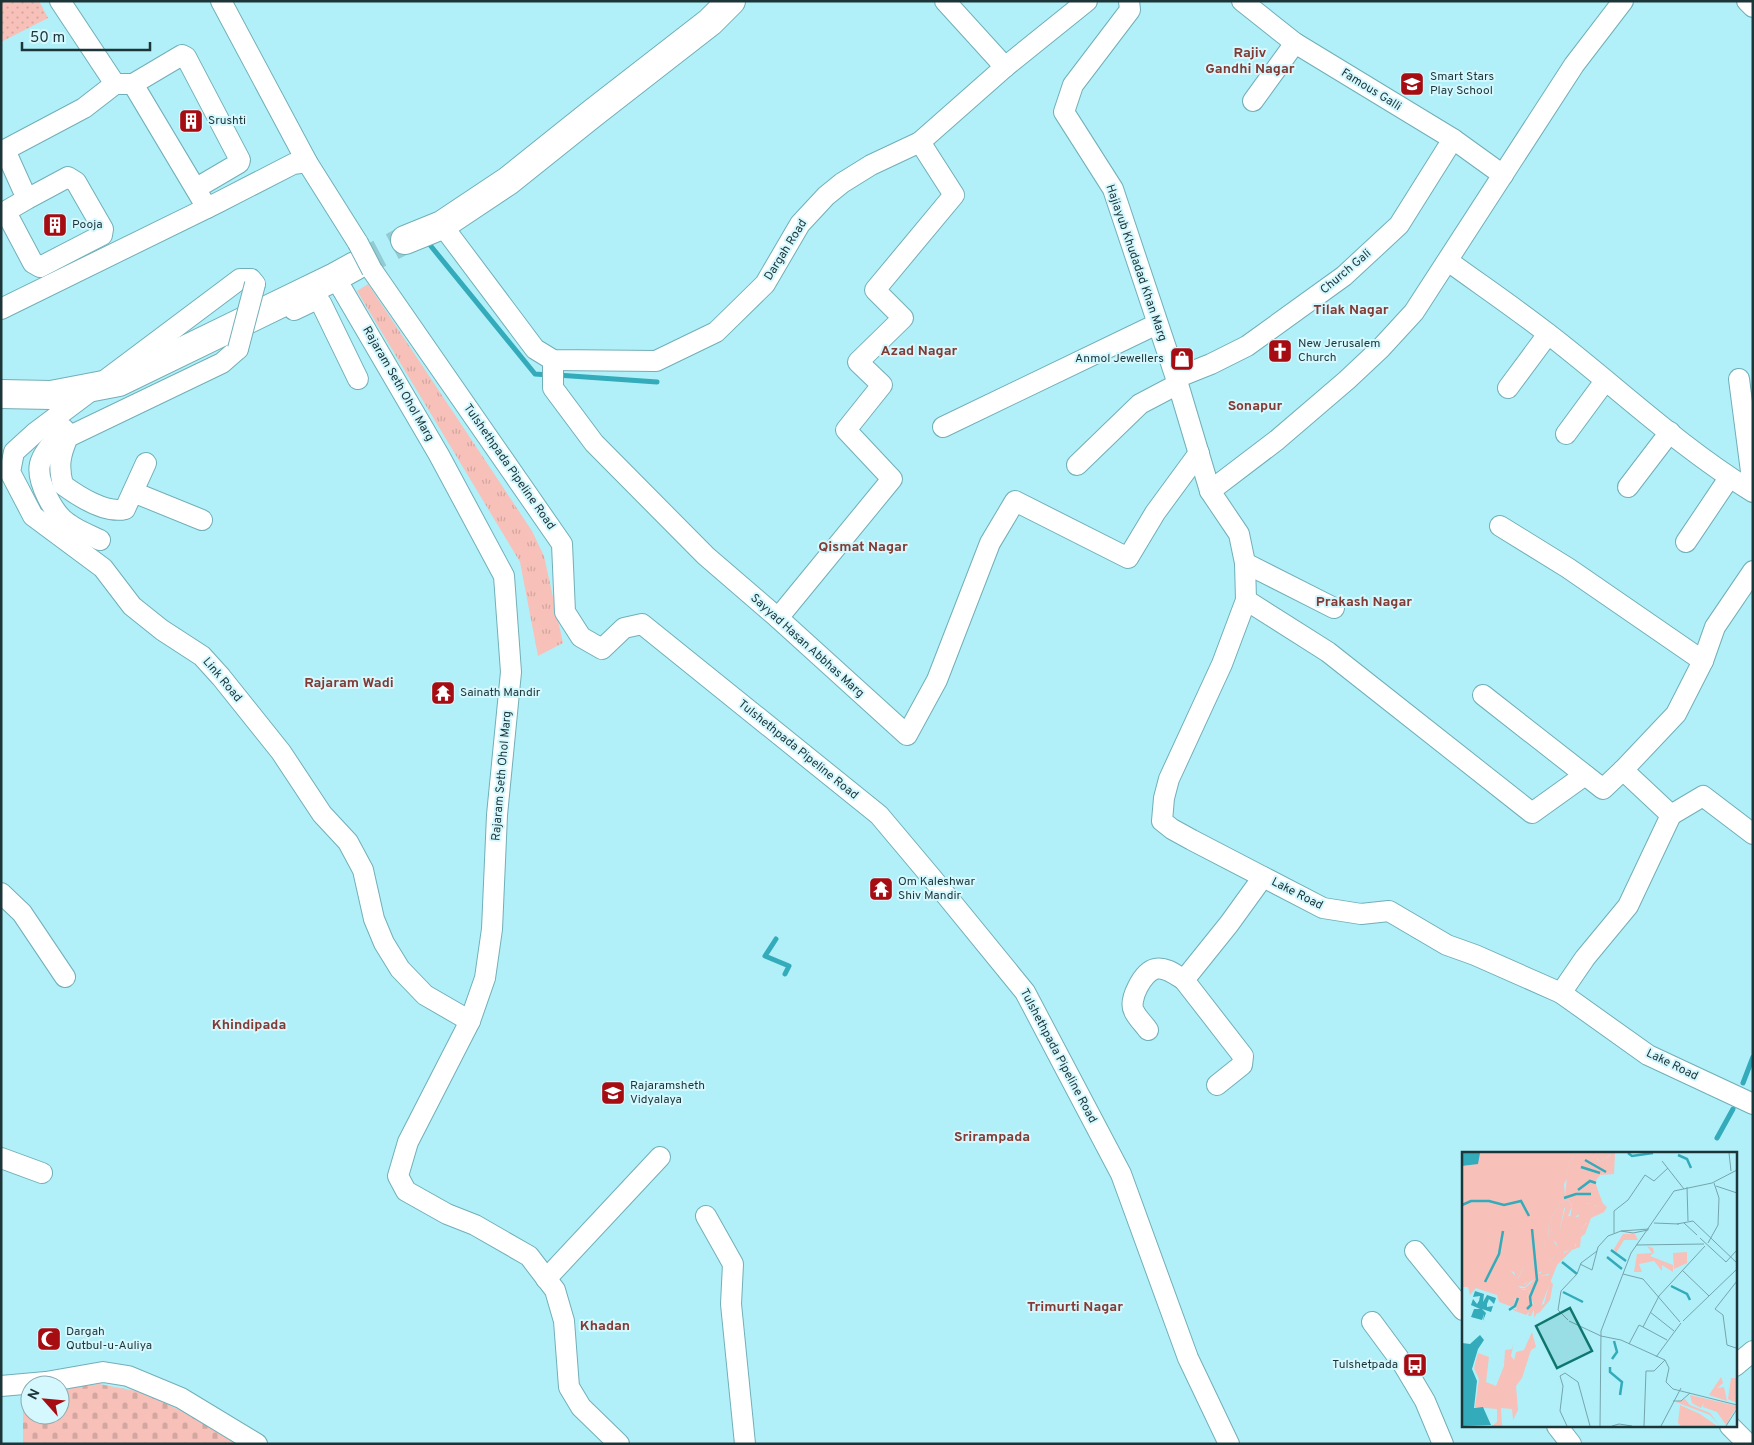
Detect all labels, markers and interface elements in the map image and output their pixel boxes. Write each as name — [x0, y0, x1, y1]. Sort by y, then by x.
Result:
scale bar — [22, 20, 150, 52]
text: 50 m — [30, 29, 65, 48]
district label: Rajiv Gandhi Nagar — [1205, 45, 1295, 78]
street label: Famous Galli — [1338, 65, 1404, 115]
place label: Smart Stars Play School — [1430, 69, 1494, 99]
school or university icon: Smart Stars Play School — [1399, 71, 1425, 97]
building icon: Srushti — [178, 108, 204, 134]
place label: Srushti — [208, 113, 246, 129]
street label: Hajiayub Khudadad Khan Marg — [1102, 182, 1170, 344]
building icon: Pooja — [42, 212, 68, 238]
street label: Dargah Road — [761, 216, 811, 284]
place label: Pooja — [72, 217, 103, 233]
street label: Church Gali — [1317, 246, 1375, 298]
district label: Tilak Nagar — [1313, 302, 1389, 319]
street label: Rajaram Seth Ohol Marg — [358, 324, 438, 444]
place label: New Jerusalem Church — [1298, 336, 1380, 366]
church icon: New Jerusalem Church — [1267, 338, 1293, 364]
district label: Azad Nagar — [881, 343, 958, 360]
shop icon: Anmol Jewellers — [1169, 346, 1195, 372]
place label: Anmol Jewellers — [1075, 351, 1164, 367]
district label: Sonapur — [1228, 398, 1282, 415]
street label: Tulshethpada Pipeline Road — [459, 401, 559, 533]
district label: Qismat Nagar — [818, 539, 908, 556]
street label: Sayyad Hasan Abbhas Marg — [747, 591, 867, 701]
district label: Prakash Nagar — [1316, 594, 1412, 611]
street label: Link Road — [199, 654, 245, 706]
district label: Rajaram Wadi — [304, 675, 394, 692]
temple icon: Sainath Mandir — [430, 680, 456, 706]
place label: Sainath Mandir — [460, 685, 541, 701]
street label: Tulshethpada Pipeline Road — [735, 697, 861, 803]
street label: Rajaram Seth Ohol Marg — [488, 710, 516, 842]
place label: Om Kaleshwar Shiv Mandir — [898, 874, 976, 904]
street label: Lake Road — [1268, 874, 1326, 914]
temple icon: Om Kaleshwar Shiv Mandir — [868, 876, 894, 902]
street label: Tulshethpada Pipeline Road — [1016, 986, 1100, 1126]
district label: Khindipada — [212, 1017, 286, 1034]
street label: Lake Road — [1643, 1046, 1701, 1084]
place label: Rajaramsheth Vidyalaya — [630, 1078, 705, 1108]
school or university icon: Rajaramsheth Vidyalaya — [600, 1080, 626, 1106]
district label: Srirampada — [954, 1129, 1030, 1146]
inset map — [1462, 1152, 1736, 1428]
district label: Trimurti Nagar — [1027, 1299, 1123, 1316]
district label: Khadan — [580, 1318, 630, 1335]
place label: Dargah Qutbul-u-Auliya — [66, 1324, 152, 1354]
mosque icon: Dargah Qutbul-u-Auliya — [36, 1326, 62, 1352]
bus stop icon: Tulshetpada — [1402, 1352, 1428, 1378]
place label: Tulshetpada — [1332, 1357, 1398, 1373]
north arrow — [20, 1375, 70, 1425]
text: N — [25, 1386, 45, 1403]

